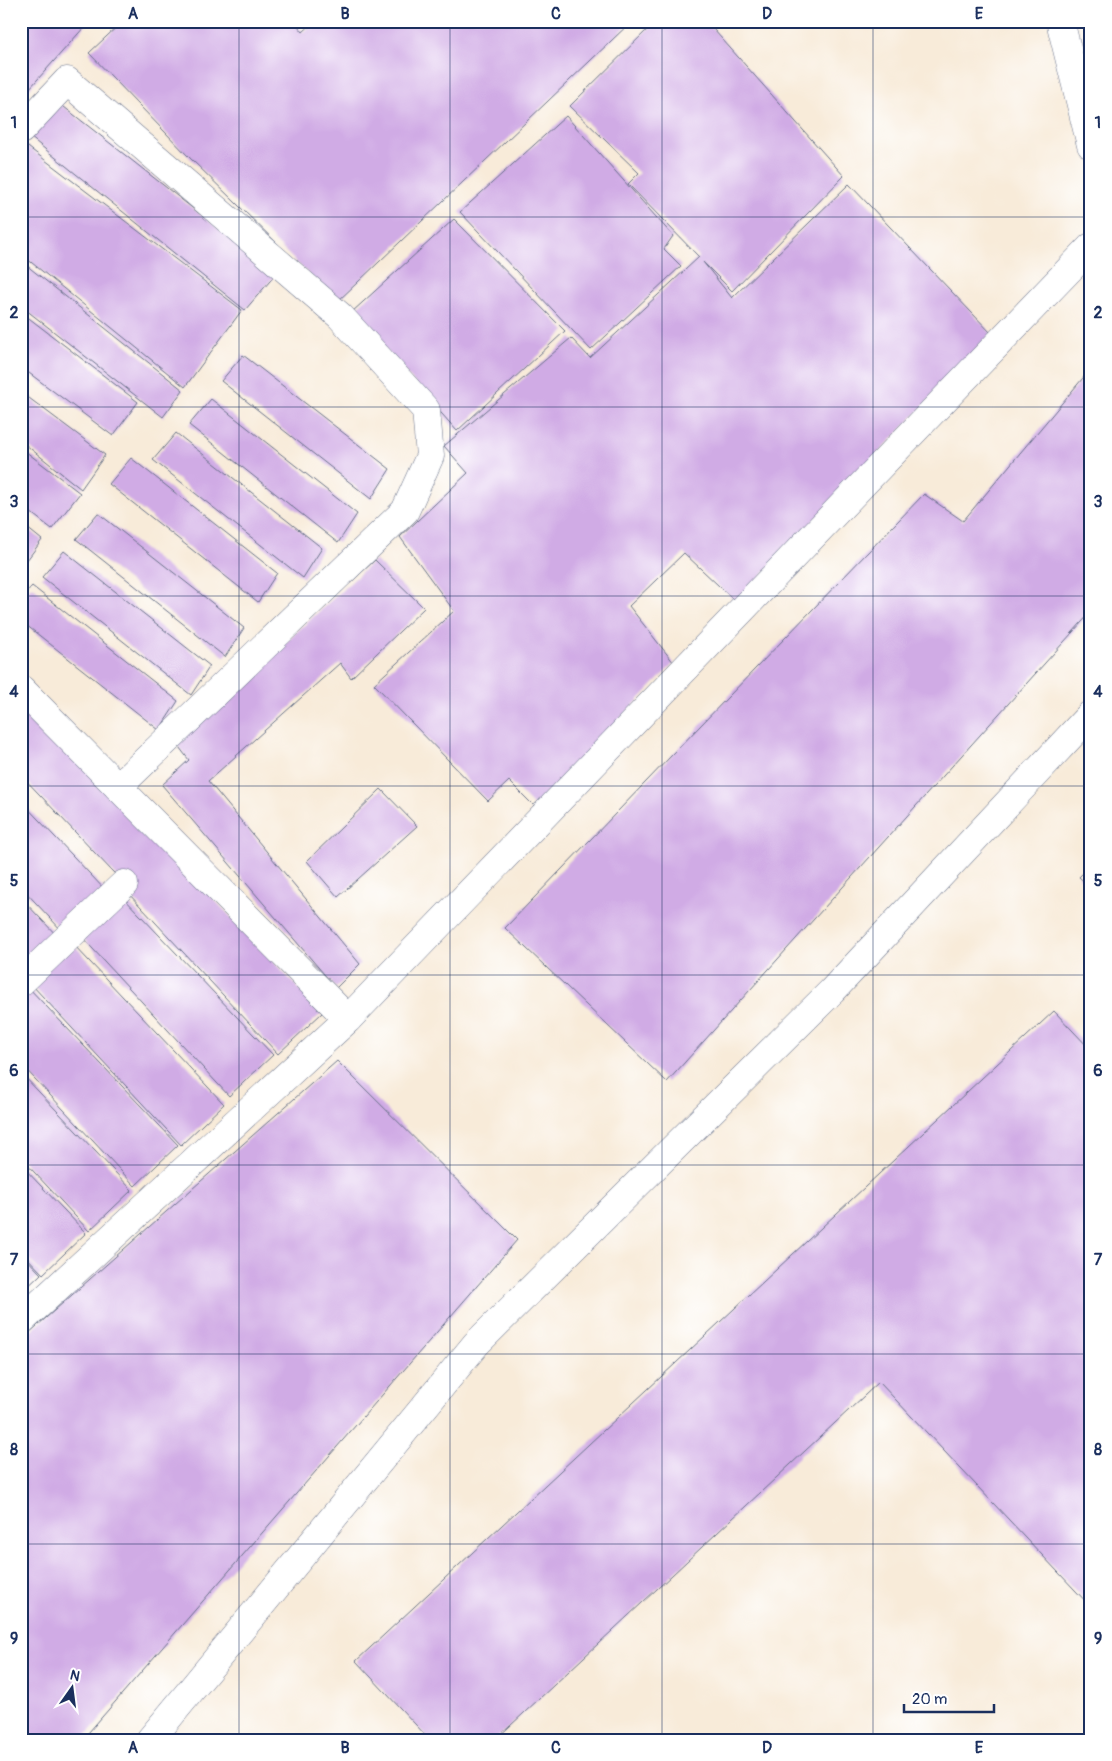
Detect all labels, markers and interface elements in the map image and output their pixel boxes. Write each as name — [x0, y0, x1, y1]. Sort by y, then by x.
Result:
text: A — [128, 4, 139, 24]
text: B — [340, 4, 350, 24]
text: C — [551, 4, 561, 24]
text: D — [762, 4, 772, 24]
text: E — [975, 4, 984, 24]
text: 1 — [11, 113, 17, 133]
text: 1 — [1095, 113, 1101, 133]
text: 2 — [10, 303, 19, 323]
text: 2 — [1094, 303, 1103, 323]
text: 3 — [10, 492, 19, 512]
text: 3 — [1094, 492, 1103, 512]
text: 4 — [9, 682, 19, 702]
text: 4 — [1093, 682, 1103, 702]
text: 5 — [10, 871, 19, 891]
text: 5 — [1094, 871, 1103, 891]
text: 6 — [9, 1061, 19, 1081]
text: 6 — [1093, 1061, 1103, 1081]
text: 7 — [10, 1250, 19, 1270]
text: 7 — [1094, 1250, 1103, 1270]
text: 8 — [10, 1440, 18, 1460]
text: 8 — [1094, 1440, 1102, 1460]
text: 9 — [10, 1629, 18, 1649]
text: 9 — [1094, 1629, 1102, 1649]
north arrow — [48, 1664, 98, 1714]
text: N — [68, 1666, 82, 1685]
scale bar — [904, 1681, 994, 1713]
text: 20 m — [912, 1690, 947, 1709]
text: A — [128, 1738, 139, 1758]
text: B — [340, 1738, 350, 1758]
text: C — [551, 1738, 561, 1758]
text: D — [762, 1738, 772, 1758]
text: E — [975, 1738, 984, 1758]

